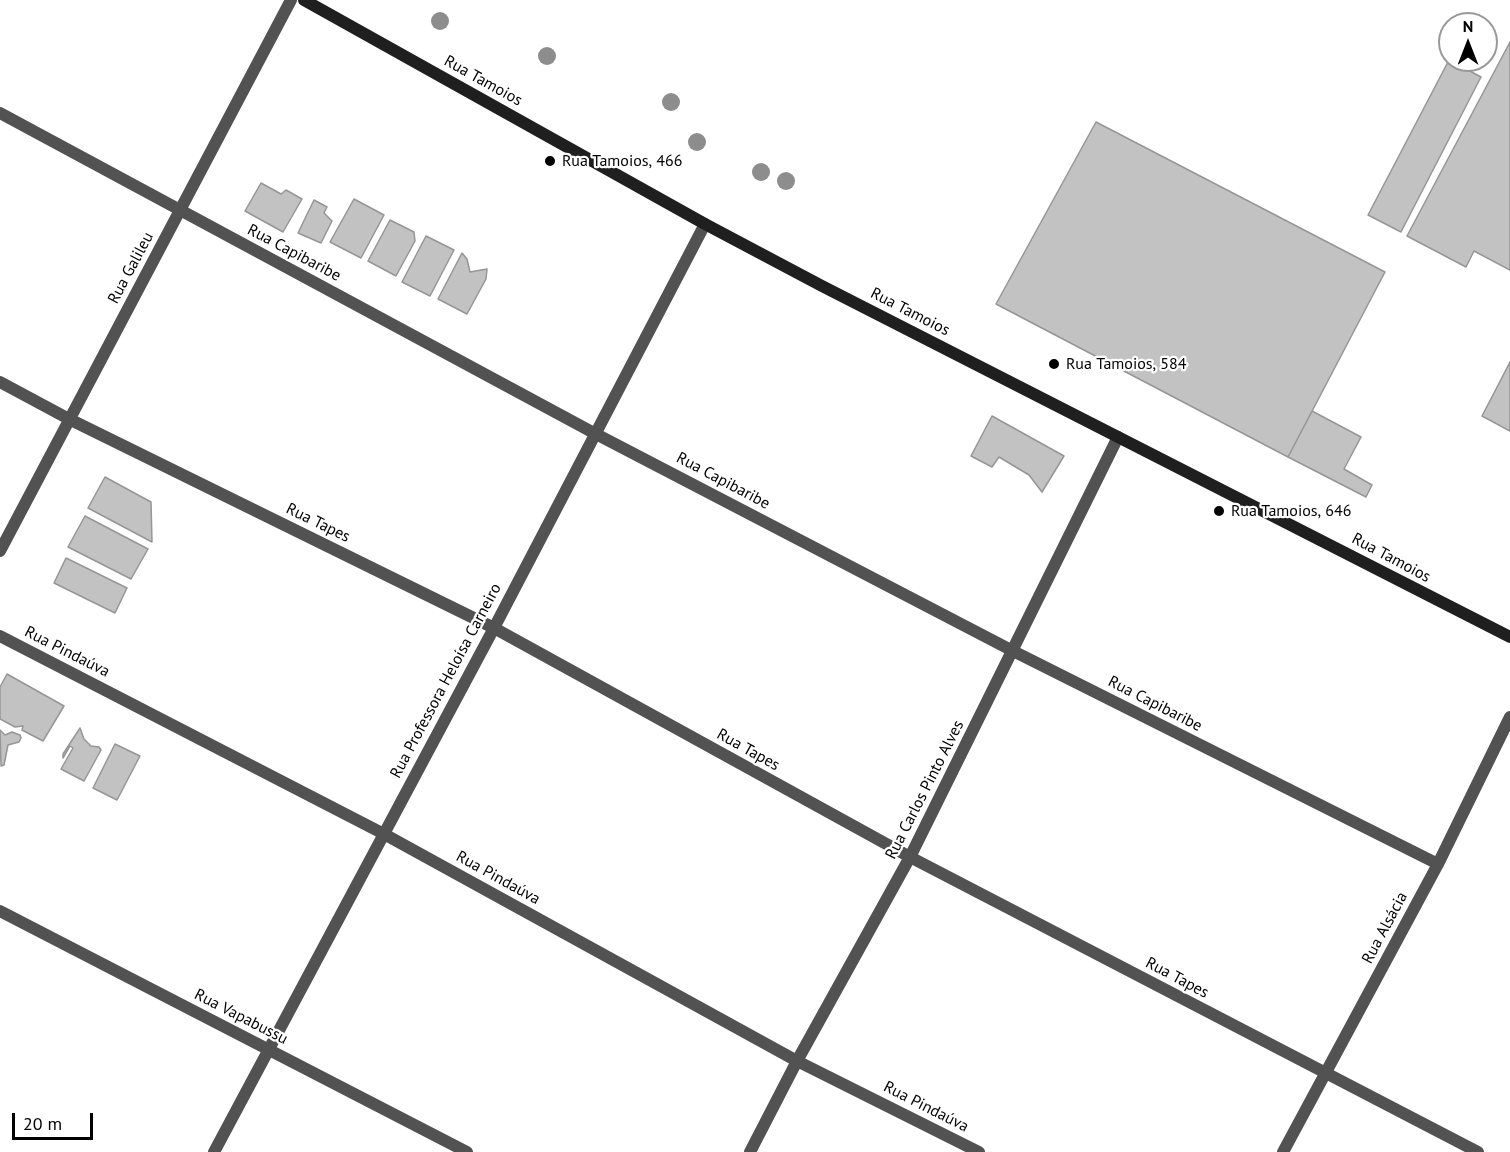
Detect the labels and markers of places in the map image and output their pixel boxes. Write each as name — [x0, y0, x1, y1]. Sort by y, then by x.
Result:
place label: Rua Tamoios, 466 — [562, 151, 683, 171]
marker: Rua Tamoios, 466 — [543, 154, 557, 168]
place label: Rua Tamoios, 584 — [1066, 354, 1187, 374]
marker: Rua Tamoios, 584 — [1047, 357, 1061, 371]
place label: Rua Tamoios, 646 — [1231, 501, 1352, 521]
marker: Rua Tamoios, 646 — [1212, 504, 1226, 518]

